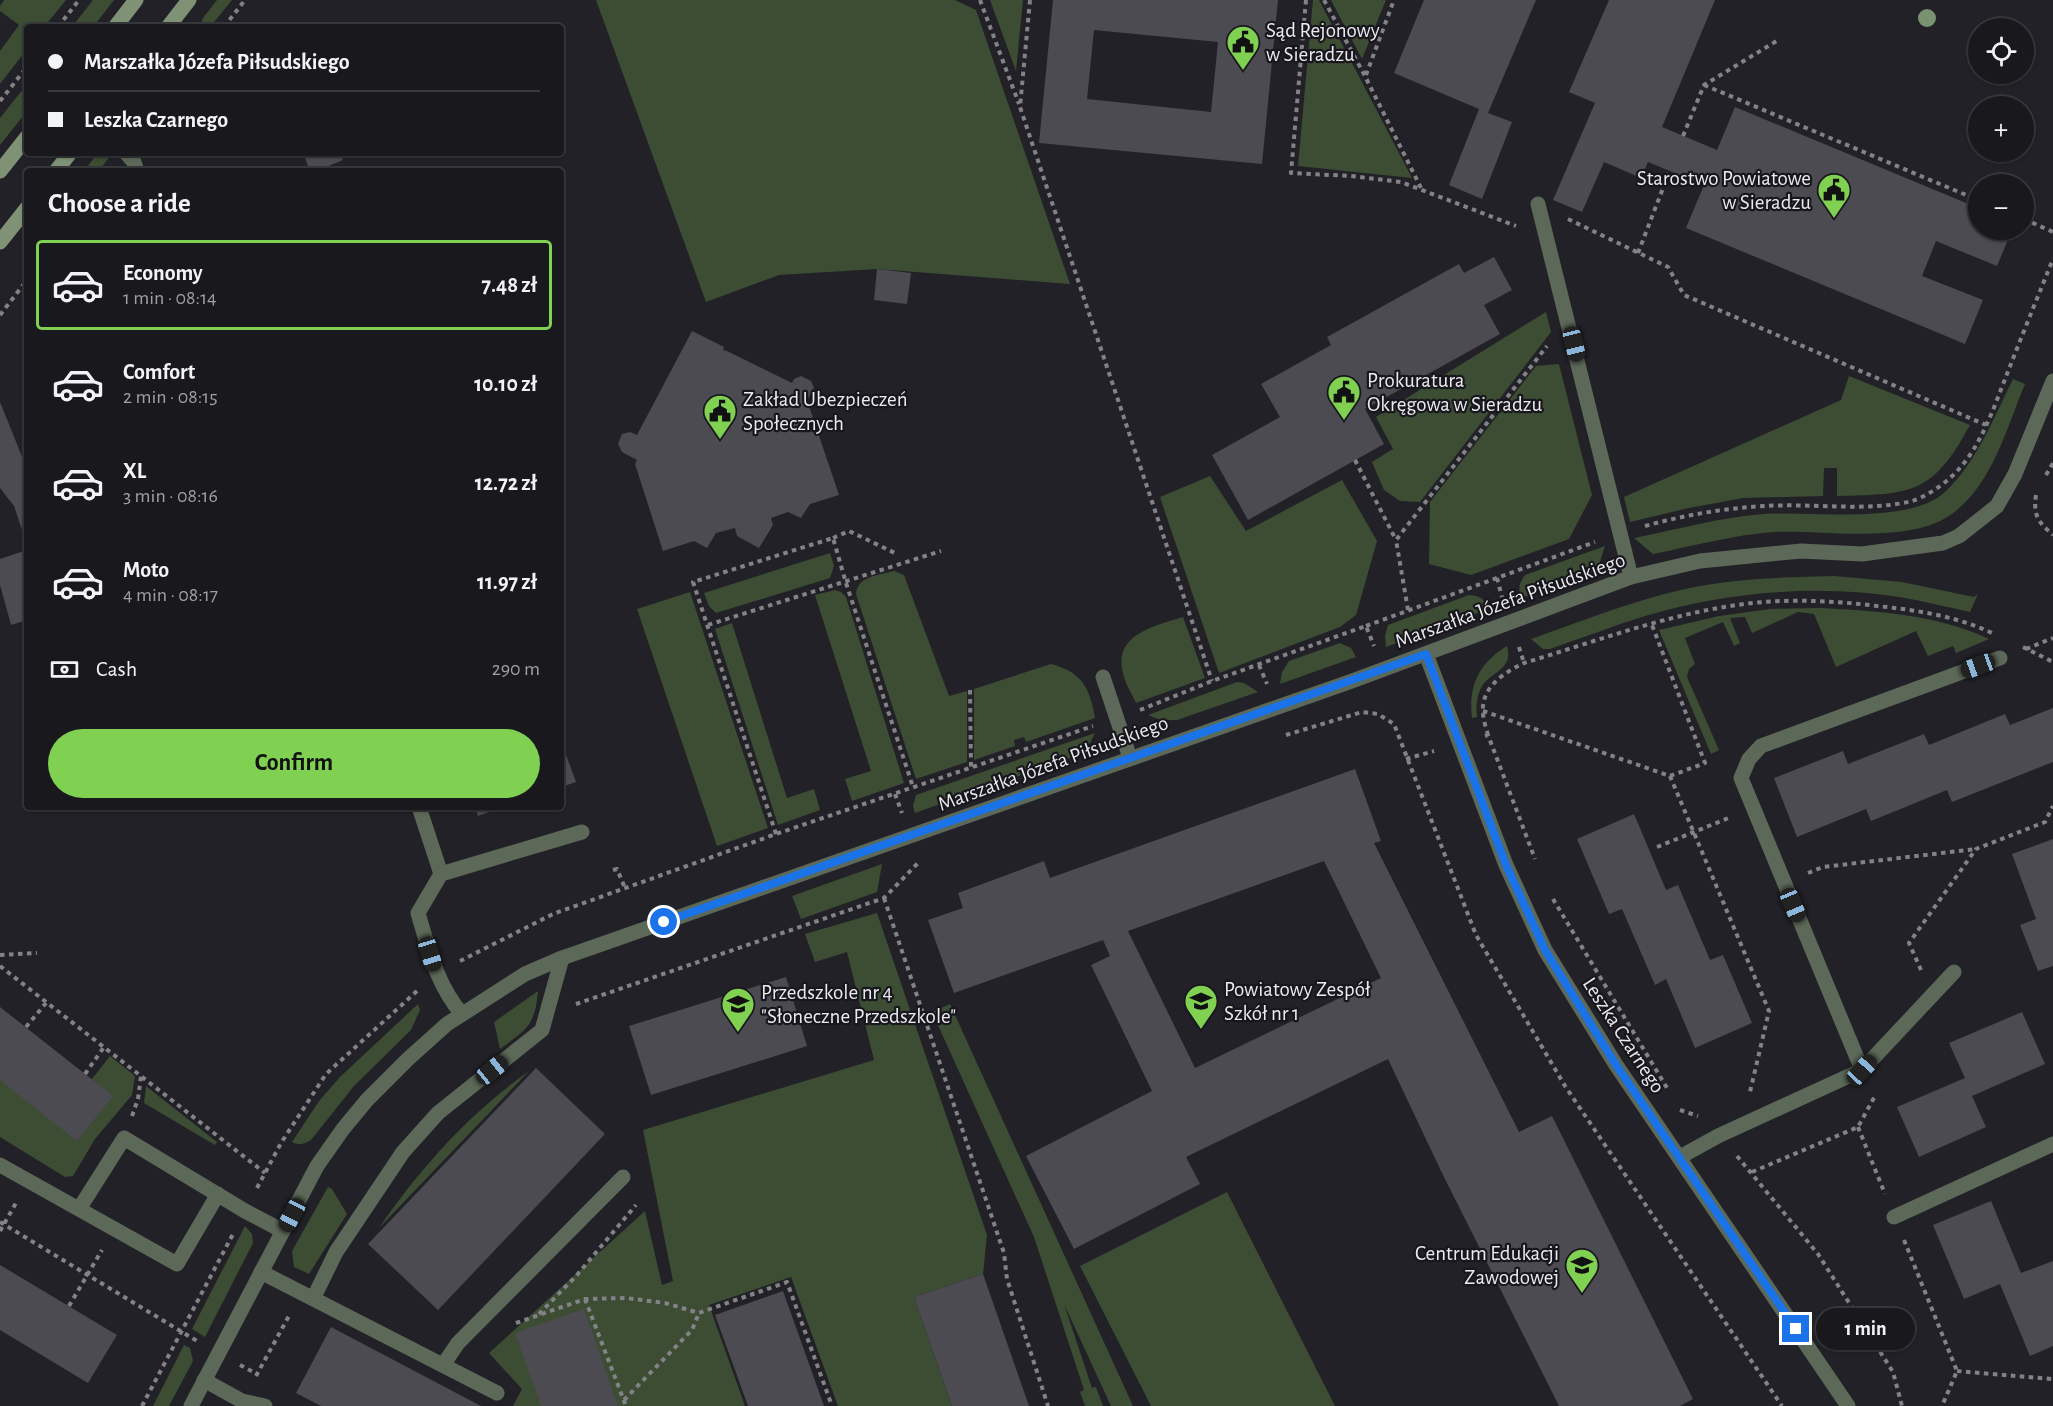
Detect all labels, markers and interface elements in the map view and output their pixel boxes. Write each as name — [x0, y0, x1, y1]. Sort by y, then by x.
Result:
map controls — [1968, 18, 2034, 240]
button: locate — [1968, 18, 2034, 84]
place label: Sąd Rejonowy w Sieradzu — [1266, 20, 1380, 65]
public building icon: Sąd Rejonowy w Sieradzu — [1225, 24, 1261, 71]
text: Marszałka Józefa Piłsudskiego — [84, 51, 350, 73]
button: + — [1968, 96, 2034, 162]
text: Leszka Czarnego — [84, 109, 228, 131]
place label: Starostwo Powiatowe w Sieradzu — [1637, 168, 1811, 213]
public building icon: Starostwo Powiatowe w Sieradzu — [1816, 172, 1852, 219]
button: − — [1968, 174, 2034, 240]
text: Choose a ride — [48, 190, 191, 217]
icon: car — [51, 258, 105, 312]
text: Economy — [123, 262, 203, 284]
text: 7.48 zł — [482, 274, 537, 296]
text: 1 min · 08:14 — [123, 288, 217, 308]
car — [1561, 324, 1587, 364]
icon: car — [51, 357, 105, 411]
text: Comfort — [123, 361, 195, 383]
place label: Prokuratura Okręgowa w Sieradzu — [1367, 370, 1542, 415]
text: 10.10 zł — [474, 373, 537, 395]
public building icon: Prokuratura Okręgowa w Sieradzu — [1326, 374, 1362, 421]
text: 2 min · 08:15 — [123, 387, 218, 407]
place label: Zakład Ubezpieczeń Społecznych — [743, 389, 908, 434]
public building icon: Zakład Ubezpieczeń Społecznych — [702, 393, 738, 440]
icon: car — [51, 456, 105, 510]
text: XL — [123, 460, 146, 482]
text: 12.72 zł — [475, 472, 537, 494]
text: 3 min · 08:16 — [123, 486, 218, 506]
street label: Marszałka Józefa Piłsudskiego — [1392, 549, 1628, 652]
icon: car — [51, 555, 105, 609]
text: Moto — [123, 559, 169, 581]
text: 11.97 zł — [477, 571, 537, 593]
text: 4 min · 08:17 — [123, 585, 218, 605]
car — [1958, 651, 1998, 681]
icon: cash — [48, 653, 81, 686]
text: Cash — [96, 658, 137, 680]
text: 290 m — [492, 659, 540, 679]
street label: Marszałka Józefa Piłsudskiego — [935, 712, 1171, 815]
button: Confirm — [48, 729, 540, 798]
car — [1778, 885, 1808, 925]
route start — [650, 908, 677, 935]
car — [416, 934, 444, 974]
street label: Leszka Czarnego — [1579, 974, 1669, 1097]
place label: Powiatowy Zespół Szkół nr 1 — [1224, 979, 1371, 1024]
place label: Przedszkole nr 4 "Słoneczne Przedszkole" — [761, 982, 956, 1027]
school or university icon: Powiatowy Zespół Szkół nr 1 — [1183, 983, 1219, 1030]
school or university icon: Przedszkole nr 4 "Słoneczne Przedszkole" — [720, 986, 756, 1033]
car — [1843, 1051, 1881, 1089]
car — [472, 1052, 512, 1088]
car — [276, 1195, 308, 1235]
place label: Centrum Edukacji Zawodowej — [1415, 1243, 1559, 1288]
school or university icon: Centrum Edukacji Zawodowej — [1564, 1247, 1600, 1294]
callout: 1 min — [1817, 1308, 1916, 1350]
route end — [1782, 1315, 1809, 1342]
text: 1 min — [1844, 1319, 1887, 1339]

